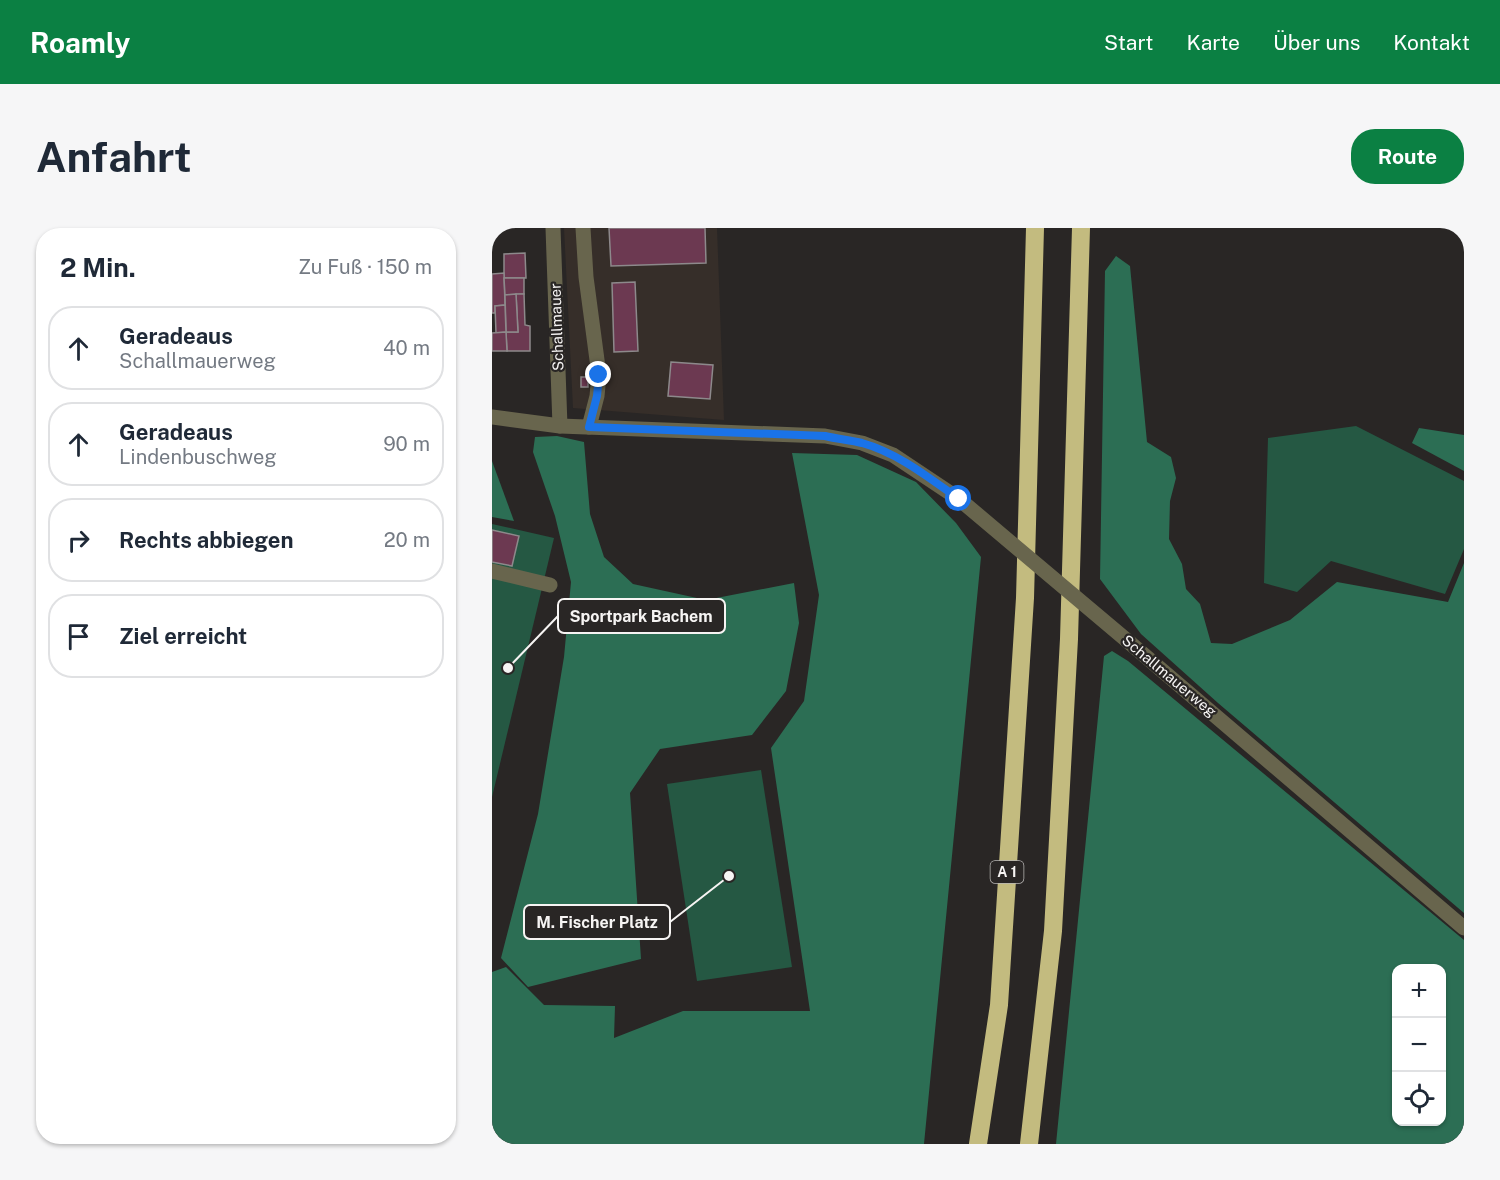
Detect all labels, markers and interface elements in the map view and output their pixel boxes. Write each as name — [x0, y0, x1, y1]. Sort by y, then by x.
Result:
text: Roamly — [30, 26, 130, 59]
text: Start — [1104, 30, 1153, 55]
text: Karte — [1186, 30, 1240, 55]
text: Über uns — [1273, 30, 1360, 55]
text: Kontakt — [1393, 30, 1470, 55]
button: Route — [1351, 129, 1464, 184]
text: Anfahrt — [36, 132, 192, 181]
text: 2 Min. — [60, 252, 136, 283]
text: Zu Fuß · 150 m — [298, 255, 432, 279]
street label: Schallmauer — [546, 283, 567, 371]
text: Geradeaus — [119, 323, 233, 349]
icon: ahead — [62, 332, 95, 365]
text: 40 m — [383, 336, 430, 360]
text: Schallmauerweg — [119, 349, 276, 373]
route end — [585, 361, 611, 387]
text: Geradeaus — [119, 419, 233, 445]
icon: ahead — [62, 428, 95, 461]
text: 90 m — [383, 432, 430, 456]
text: Lindenbuschweg — [119, 445, 277, 469]
route start — [945, 485, 971, 511]
icon: right — [62, 524, 95, 557]
text: Rechts abbiegen — [119, 527, 294, 553]
text: 20 m — [384, 528, 430, 552]
callout: Sportpark Bachem — [558, 599, 725, 633]
text: Sportpark Bachem — [569, 607, 713, 626]
icon: arrive — [62, 620, 95, 653]
text: Ziel erreicht — [119, 623, 247, 649]
street label: Schallmauerweg — [1119, 631, 1220, 720]
road number: A 1 — [990, 861, 1024, 883]
callout: M. Fischer Platz — [524, 905, 670, 939]
text: M. Fischer Platz — [536, 913, 658, 932]
map controls — [1392, 964, 1446, 1126]
button: + — [1392, 964, 1446, 1018]
button: − — [1392, 1018, 1446, 1072]
button: locate — [1392, 1072, 1446, 1126]

